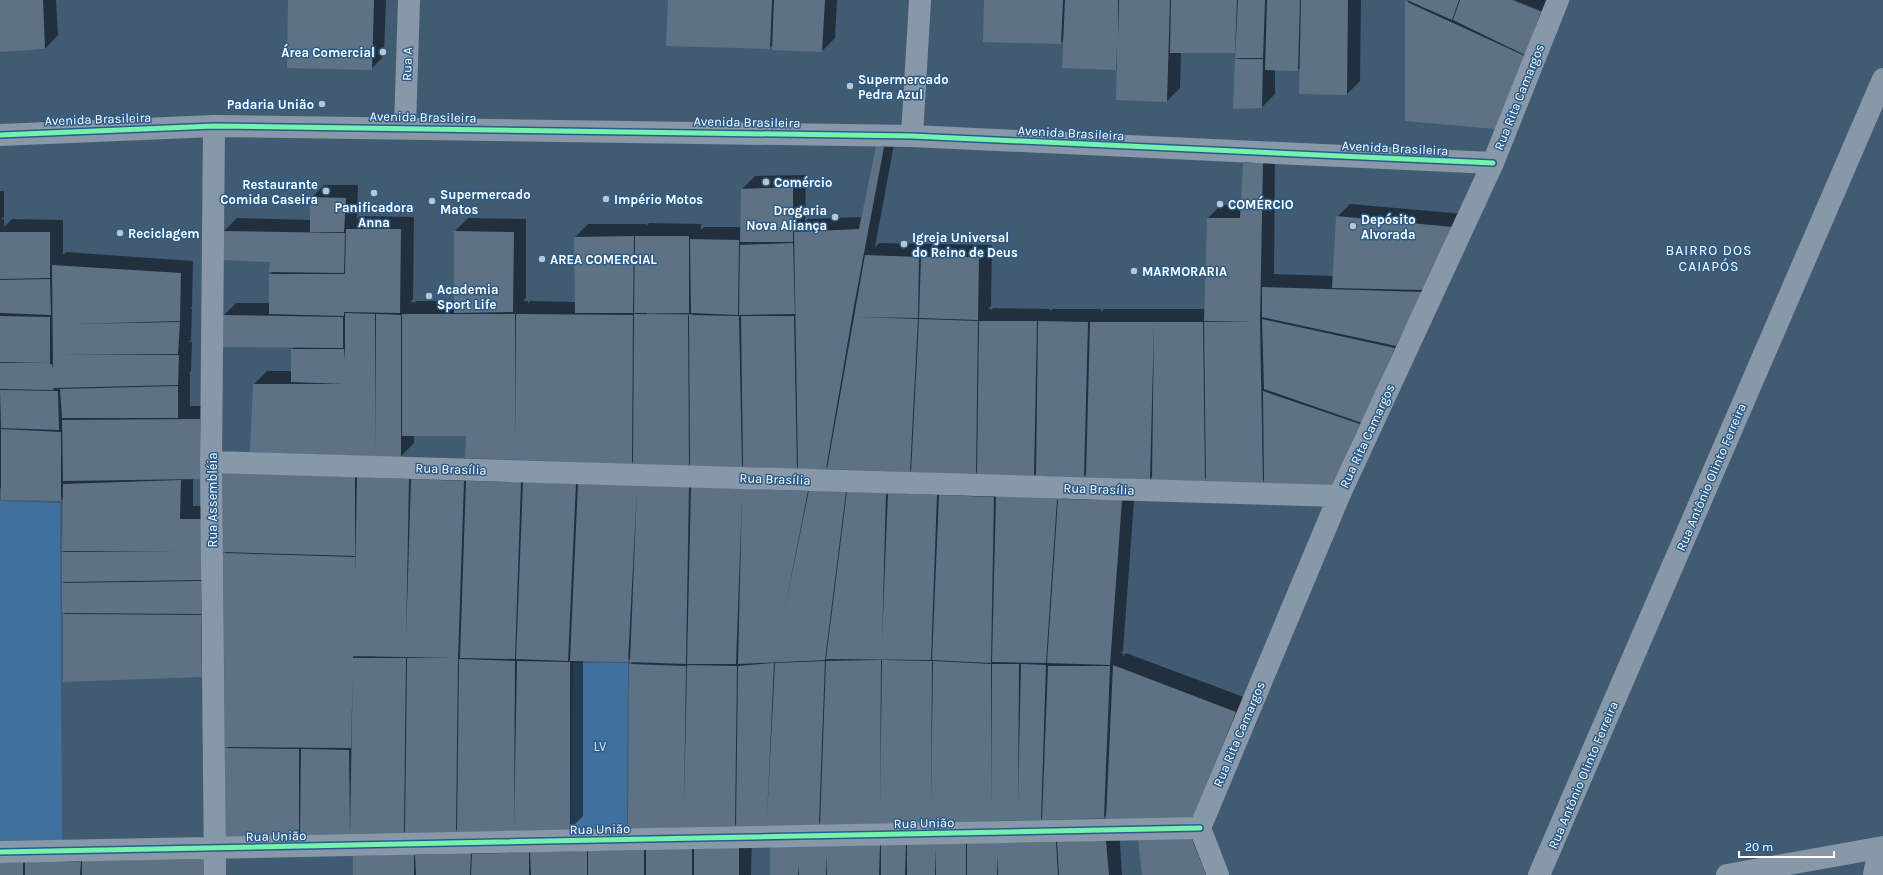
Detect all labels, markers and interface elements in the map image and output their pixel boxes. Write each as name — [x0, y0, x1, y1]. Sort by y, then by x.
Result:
street label: Rua Rita Camargos — [1491, 42, 1547, 152]
place label: Área Comercial — [281, 43, 375, 60]
street label: Rua A — [399, 46, 415, 81]
marker: Área Comercial — [378, 47, 388, 57]
place label: Supermercado Pedra Azul — [858, 72, 949, 102]
marker: Supermercado Pedra Azul — [845, 81, 855, 91]
place label: Padaria União — [227, 97, 314, 112]
marker: Padaria União — [317, 99, 327, 109]
street label: Avenida Brasileira — [370, 109, 476, 125]
street label: Avenida Brasileira — [44, 110, 152, 128]
street label: Avenida Brasileira — [694, 114, 800, 130]
street label: Avenida Brasileira — [1017, 123, 1125, 143]
street label: Avenida Brasileira — [1341, 138, 1449, 158]
place label: Comércio — [774, 175, 832, 190]
place label: Restaurante Comida Caseira — [220, 177, 318, 207]
marker: Comércio — [761, 177, 771, 187]
marker: Restaurante Comida Caseira — [321, 186, 331, 196]
place label: Supermercado Matos — [440, 187, 531, 217]
marker: Panificadora Anna — [369, 188, 379, 198]
place label: Império Motos — [614, 192, 703, 207]
marker: Império Motos — [601, 194, 611, 204]
place label: COMÉRCIO — [1228, 195, 1294, 212]
marker: Supermercado Matos — [427, 196, 437, 206]
marker: COMÉRCIO — [1215, 199, 1225, 209]
place label: Panificadora Anna — [334, 200, 414, 230]
place label: Drogaria Nova Aliança — [746, 203, 827, 233]
marker: Drogaria Nova Aliança — [830, 212, 840, 222]
place label: Depósito Alvorada — [1361, 212, 1416, 242]
marker: Depósito Alvorada — [1348, 221, 1358, 231]
place label: Reciclagem — [128, 226, 200, 241]
marker: Reciclagem — [115, 228, 125, 238]
place label: Igreja Universal do Reino de Deus — [912, 230, 1018, 260]
marker: Igreja Universal do Reino de Deus — [899, 239, 909, 249]
district label: BAIRRO DOS CAIAPÓS — [1666, 242, 1752, 275]
place label: AREA COMERCIAL — [550, 252, 657, 267]
marker: AREA COMERCIAL — [537, 254, 547, 264]
place label: MARMORARIA — [1142, 264, 1227, 279]
marker: MARMORARIA — [1129, 266, 1139, 276]
place label: Academia Sport Life — [437, 282, 499, 312]
marker: Academia Sport Life — [424, 291, 434, 301]
street label: Rua Rita Camargos — [1336, 381, 1398, 490]
street label: Rua Antônio Olinto Ferreira — [1673, 401, 1749, 553]
street label: Rua Assembléia — [205, 452, 220, 548]
street label: Rua Brasília — [415, 460, 487, 478]
street label: Rua Brasília — [739, 470, 811, 488]
street label: Rua Brasília — [1063, 480, 1135, 498]
street label: Rua Rita Camargos — [1210, 679, 1268, 789]
street label: Rua Antônio Olinto Ferreira — [1545, 699, 1621, 851]
park label: LV — [594, 739, 607, 754]
street label: Rua União — [894, 815, 954, 831]
street label: Rua União — [570, 821, 630, 837]
street label: Rua União — [246, 828, 306, 844]
scale bar — [1739, 833, 1834, 859]
text: 20 m — [1745, 840, 1773, 854]

